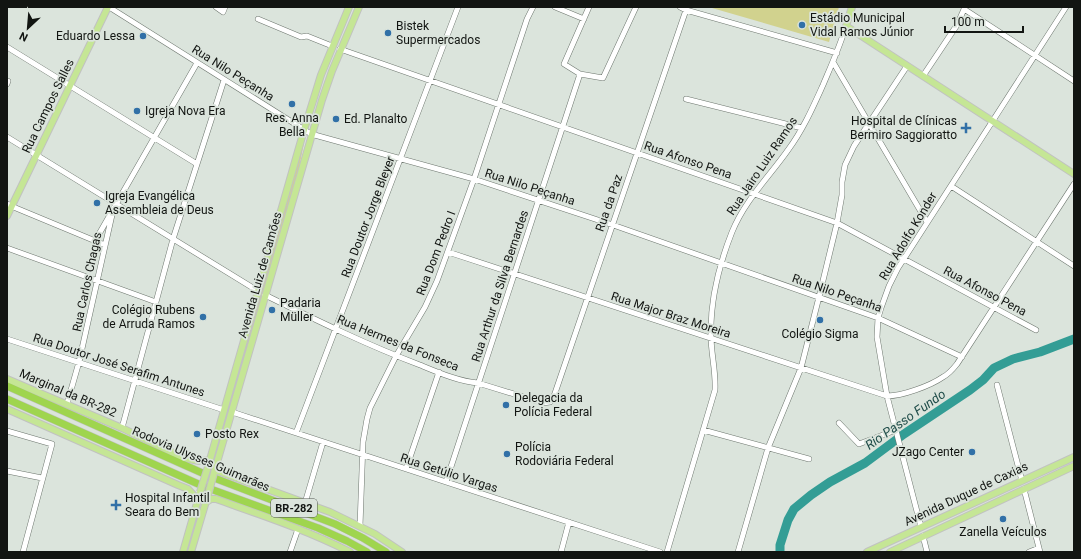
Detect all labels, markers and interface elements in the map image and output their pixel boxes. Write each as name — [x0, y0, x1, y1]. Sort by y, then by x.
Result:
north arrow — [8, 8, 48, 48]
scale bar — [945, 8, 1023, 34]
place label: Estádio Municipal Vidal Ramos Júnior — [810, 11, 914, 39]
text: 100 m — [951, 15, 985, 29]
place label: Bistek Supermercados — [396, 19, 480, 47]
marker: Estádio Municipal Vidal Ramos Júnior — [797, 20, 807, 30]
marker: Bistek Supermercados — [383, 28, 393, 38]
text: N — [17, 29, 30, 44]
place label: Eduardo Lessa — [56, 29, 135, 43]
marker: Eduardo Lessa — [138, 31, 148, 41]
street label: Rua Nilo Peçanha — [189, 42, 277, 104]
street label: Rua Campos Salles — [19, 57, 77, 155]
marker: Res. Anna Bella — [287, 99, 297, 109]
place label: Igreja Nova Era — [145, 104, 225, 118]
marker: Igreja Nova Era — [132, 106, 142, 116]
place label: Res. Anna Bella — [265, 111, 319, 139]
place label: Ed. Planalto — [344, 112, 408, 126]
marker: Ed. Planalto — [331, 114, 341, 124]
street label: Rua Jairo Luiz Ramos — [724, 114, 800, 218]
place label: Hospital de Clínicas Bermiro Saggioratto — [850, 114, 957, 142]
marker: Hospital de Clínicas Bermiro Saggioratto — [960, 122, 972, 134]
street label: Rua Afonso Pena — [642, 138, 734, 182]
street label: Rua Doutor Jorge Bleyer — [338, 154, 398, 280]
street label: Rua Nilo Peçanha — [483, 166, 577, 208]
street label: Rua da Paz — [593, 172, 625, 234]
place label: Igreja Evangélica Assembleia de Deus — [105, 189, 214, 217]
street label: Rua Adolfo Konder — [876, 190, 940, 282]
marker: Igreja Evangélica Assembleia de Deus — [92, 198, 102, 208]
street label: Rua Arthur da Silva Bernardes — [469, 208, 531, 364]
street label: Rua Dom Pedro I — [413, 209, 459, 297]
street label: Avenida Luiz de Camões — [235, 210, 285, 340]
street label: Rua Carlos Chagas — [70, 231, 104, 333]
street label: Rua Afonso Pena — [941, 263, 1029, 319]
street label: Rua Nilo Peçanha — [790, 271, 884, 315]
street label: Rua Major Braz Moreira — [609, 289, 733, 341]
place label: Padaria Müller — [280, 296, 321, 324]
place label: Colégio Rubens de Arruda Ramos — [103, 303, 195, 331]
marker: Padaria Müller — [267, 305, 277, 315]
marker: Colégio Rubens de Arruda Ramos — [198, 312, 208, 322]
street label: Rua Hermes da Fonseca — [335, 312, 461, 374]
marker: Colégio Sigma — [815, 315, 825, 325]
place label: Colégio Sigma — [781, 327, 859, 341]
street label: Rua Doutor José Serafim Antunes — [31, 331, 207, 399]
street label: Marginal da BR-282 — [17, 366, 119, 420]
water label: Rio Passo Fundo — [862, 386, 948, 453]
place label: Delegacia da Polícia Federal — [514, 391, 592, 419]
marker: Delegacia da Polícia Federal — [501, 400, 511, 410]
street label: Rodovia Ulysses Guimarães — [130, 424, 272, 494]
place label: Posto Rex — [205, 427, 259, 441]
marker: Posto Rex — [192, 429, 202, 439]
place label: Polícia Rodoviária Federal — [515, 440, 614, 468]
place label: JZago Center — [892, 445, 964, 459]
marker: JZago Center — [967, 447, 977, 457]
marker: Polícia Rodoviária Federal — [502, 449, 512, 459]
street label: Rua Getúlio Vargas — [399, 451, 499, 495]
street label: Avenida Duque de Caxias — [902, 459, 1030, 529]
place label: Hospital Infantil Seara do Bem — [125, 491, 210, 519]
marker: Hospital Infantil Seara do Bem — [110, 499, 122, 511]
road number: BR-282 — [271, 499, 317, 517]
marker: Zanella Veículos — [998, 514, 1008, 524]
place label: Zanella Veículos — [959, 525, 1047, 539]

